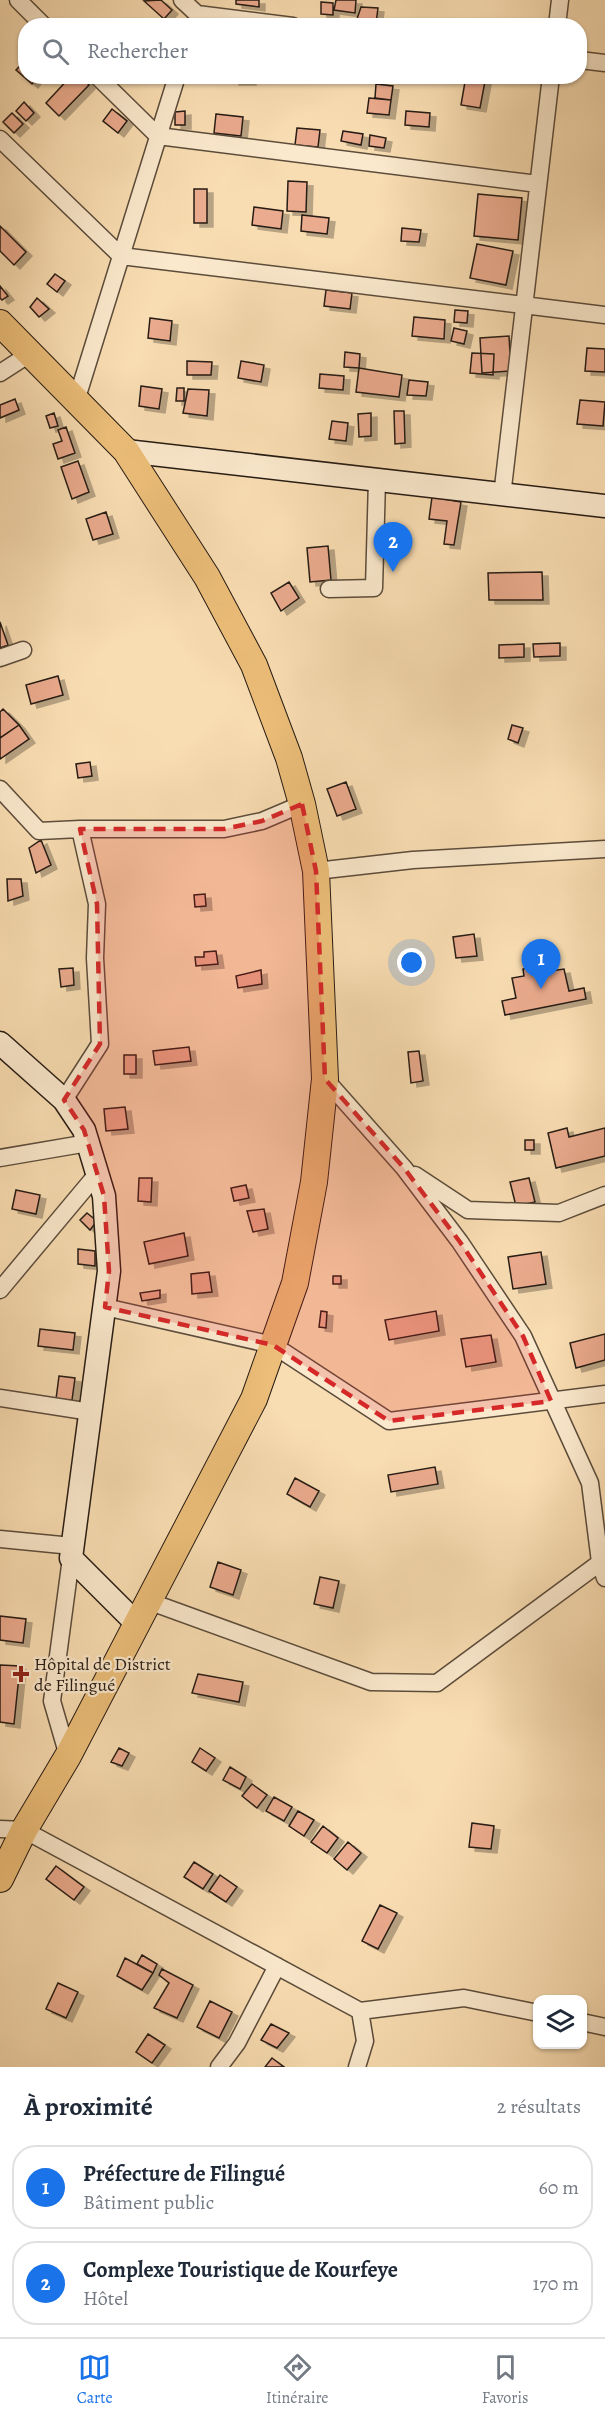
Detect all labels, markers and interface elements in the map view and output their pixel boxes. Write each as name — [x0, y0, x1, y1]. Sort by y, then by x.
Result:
search box — [18, 18, 587, 84]
icon: search — [39, 35, 72, 68]
text: Rechercher — [87, 36, 188, 66]
pin: 2 — [374, 522, 412, 572]
pin: 1 — [522, 940, 560, 989]
your location — [397, 948, 426, 977]
place label: Hôpital de District de Filingué — [34, 1652, 171, 1697]
marker: Hôpital de District de Filingué — [12, 1665, 30, 1683]
map controls — [533, 1995, 587, 2049]
button: layers — [533, 1995, 587, 2049]
text: À proximité — [24, 2089, 153, 2124]
text: 2 résultats — [497, 2093, 581, 2120]
text: Préfecture de Filingué — [83, 2159, 285, 2189]
text: 1 — [42, 2174, 49, 2201]
text: 60 m — [539, 2174, 579, 2201]
text: Bâtiment public — [83, 2189, 214, 2216]
text: Complexe Touristique de Kourfeye — [83, 2255, 398, 2285]
text: 2 — [41, 2270, 50, 2297]
text: 170 m — [533, 2270, 579, 2297]
text: Hôtel — [83, 2285, 128, 2312]
tab: Carte — [77, 2351, 113, 2409]
tab: Itinéraire — [266, 2351, 329, 2409]
tab: Favoris — [482, 2351, 528, 2409]

